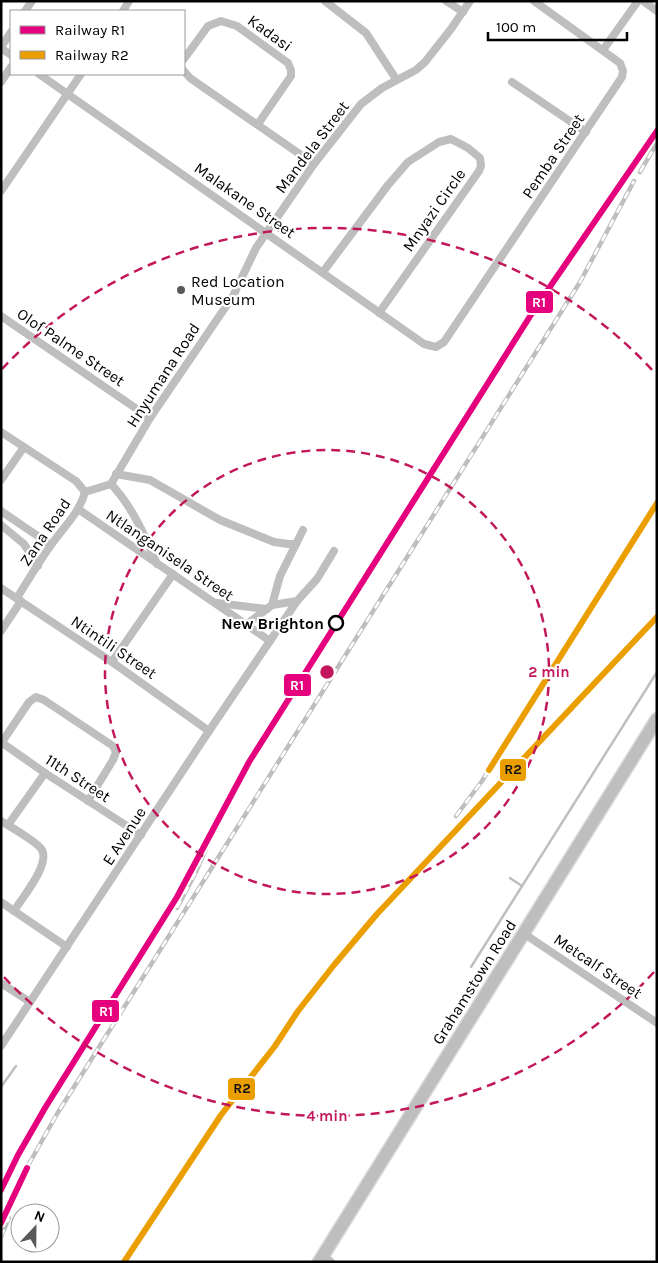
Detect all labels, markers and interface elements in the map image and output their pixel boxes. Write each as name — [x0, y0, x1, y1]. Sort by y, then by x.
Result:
legend — [10, 10, 185, 75]
scale bar — [488, 10, 627, 42]
street label: Kadasi — [244, 11, 296, 55]
text: 100 m — [496, 18, 536, 36]
text: Railway R1 — [55, 21, 125, 39]
text: Railway R2 — [55, 46, 129, 64]
street label: Mandela Street — [271, 97, 353, 197]
street label: Pemba Street — [518, 110, 588, 202]
street label: Malakane Street — [191, 158, 299, 242]
street label: Mnyazi Circle — [398, 165, 470, 255]
place label: Red Location Museum — [191, 272, 285, 309]
marker: Red Location Museum — [175, 284, 187, 296]
line badge: R1 — [525, 290, 554, 314]
text: R1 — [532, 294, 546, 311]
street label: Olof Palme Street — [14, 304, 128, 390]
street label: Hnyumana Road — [122, 319, 204, 431]
street label: Zana Road — [15, 495, 75, 569]
street label: Ntlanganisela Street — [103, 505, 237, 605]
street label: Ntintili Street — [68, 611, 160, 683]
place label: New Brighton — [221, 614, 324, 633]
marker: New Brighton — [328, 615, 344, 631]
centre of rings — [318, 663, 336, 681]
text: 2 min — [528, 663, 570, 681]
line badge: R1 — [283, 673, 312, 697]
text: R1 — [290, 677, 304, 694]
street label: 11th Street — [42, 750, 114, 806]
line badge: R2 — [499, 758, 527, 782]
text: R2 — [504, 761, 522, 778]
street label: E Avenue — [98, 803, 150, 869]
street label: Grahamstown Road — [428, 916, 520, 1048]
street label: Metcalf Street — [550, 929, 646, 1003]
line badge: R1 — [91, 999, 120, 1023]
text: R1 — [99, 1003, 113, 1020]
line badge: R2 — [227, 1077, 256, 1101]
text: R2 — [233, 1080, 251, 1097]
text: 4 min — [306, 1107, 348, 1125]
north arrow — [10, 1203, 60, 1253]
text: N — [32, 1207, 48, 1226]

